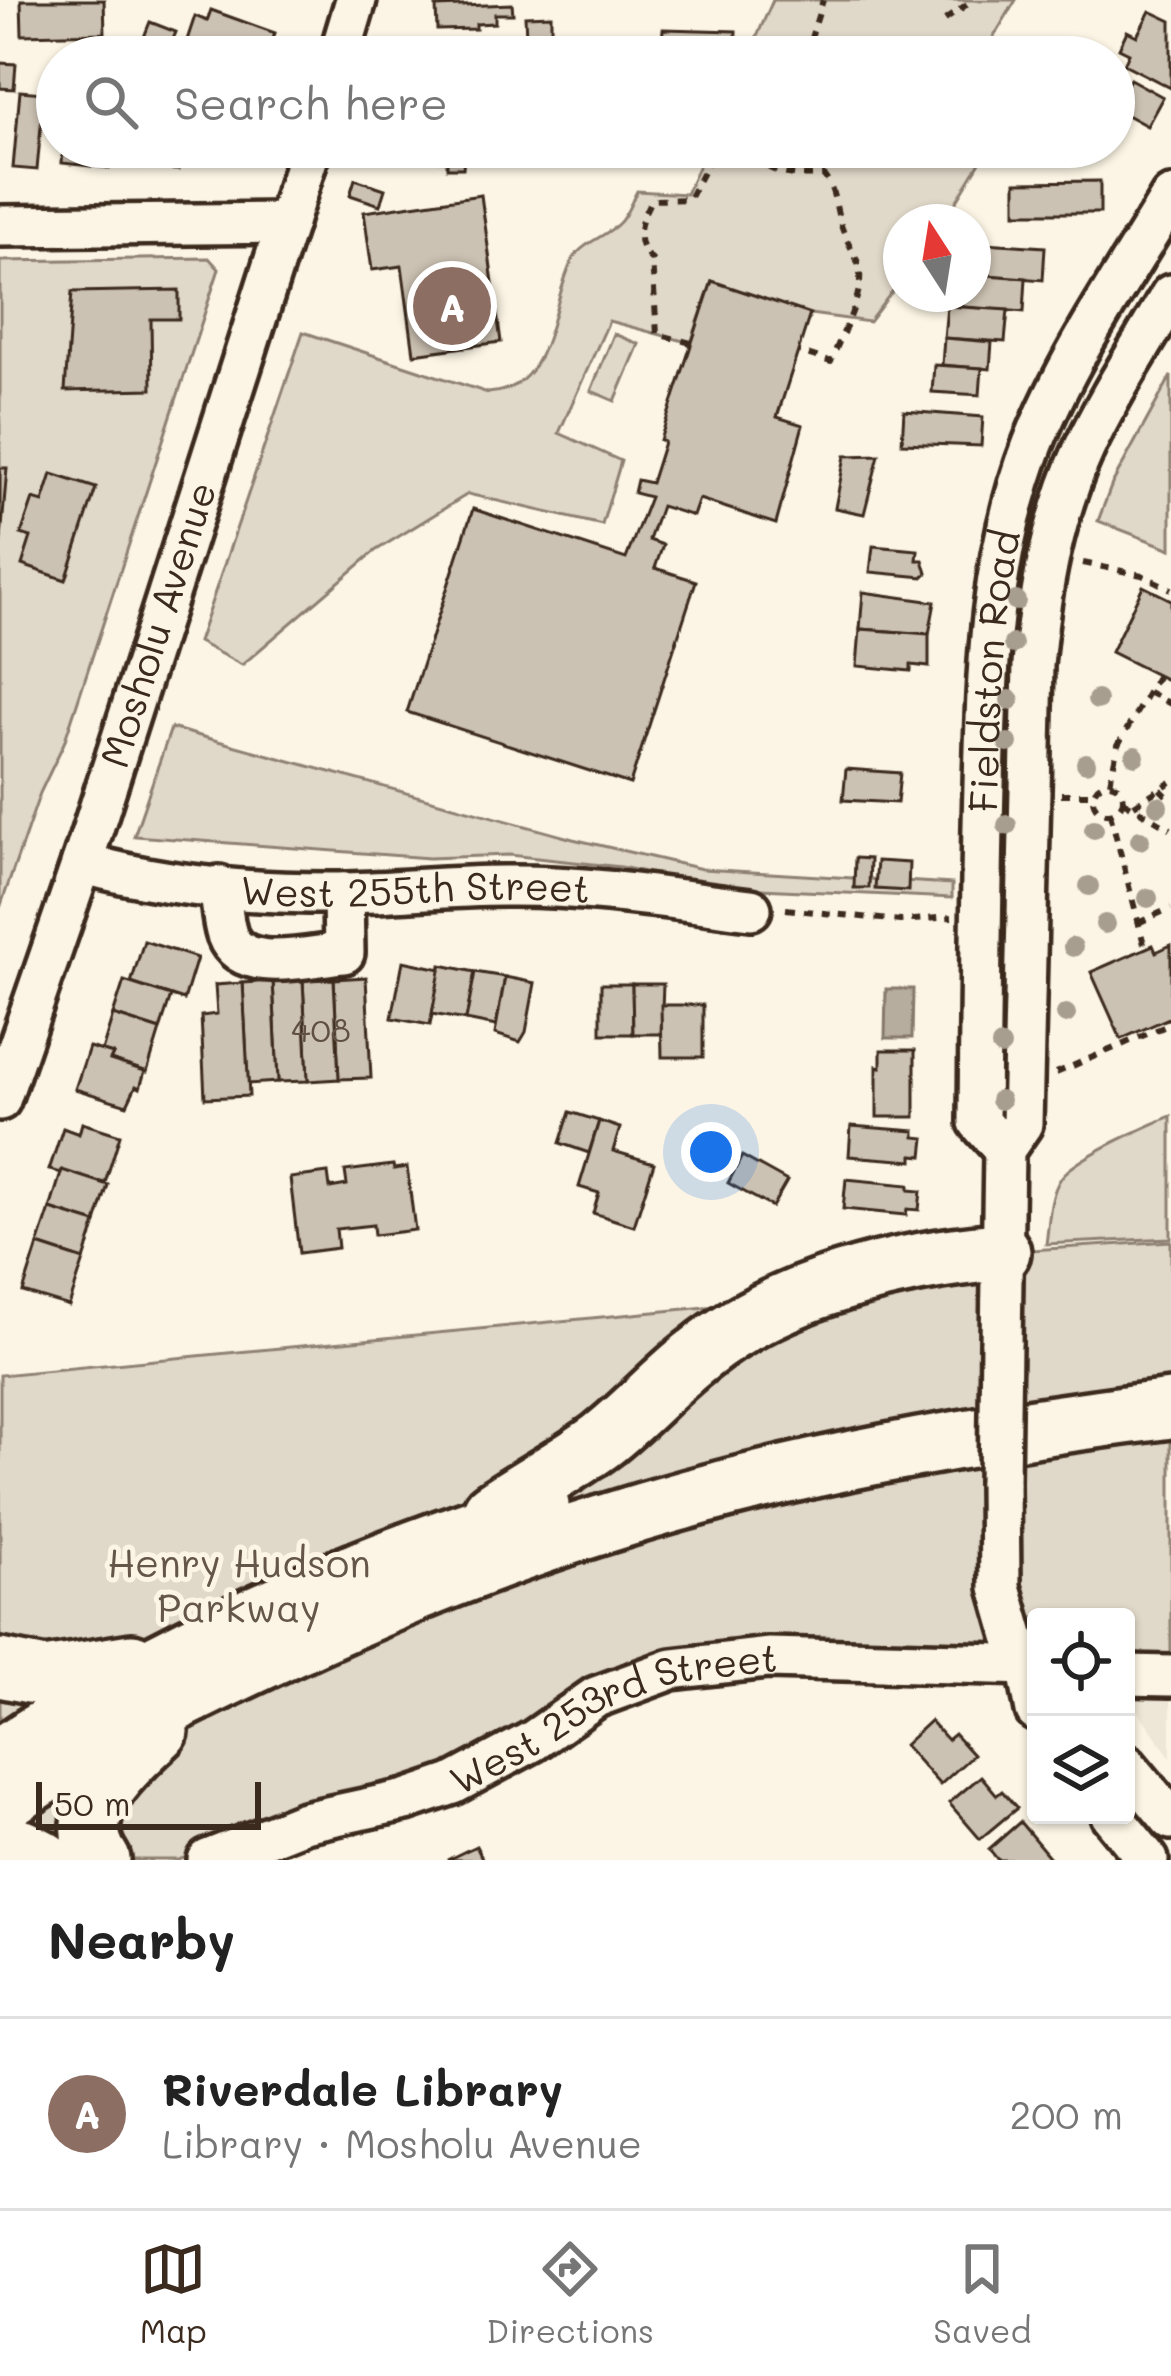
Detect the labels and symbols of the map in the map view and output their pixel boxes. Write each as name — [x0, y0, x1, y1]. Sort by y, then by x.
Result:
north arrow — [883, 204, 991, 312]
pin: A — [413, 261, 491, 351]
street label: Mosholu Avenue — [87, 475, 226, 773]
street label: Fieldston Road — [956, 525, 1030, 813]
street label: West 255th Street — [239, 859, 592, 917]
house number: 408 — [291, 1007, 351, 1050]
your location — [681, 1122, 741, 1182]
park label: Henry Hudson Parkway — [107, 1536, 371, 1632]
street label: West 253rd Street — [440, 1631, 779, 1805]
scale bar — [36, 1776, 261, 1829]

